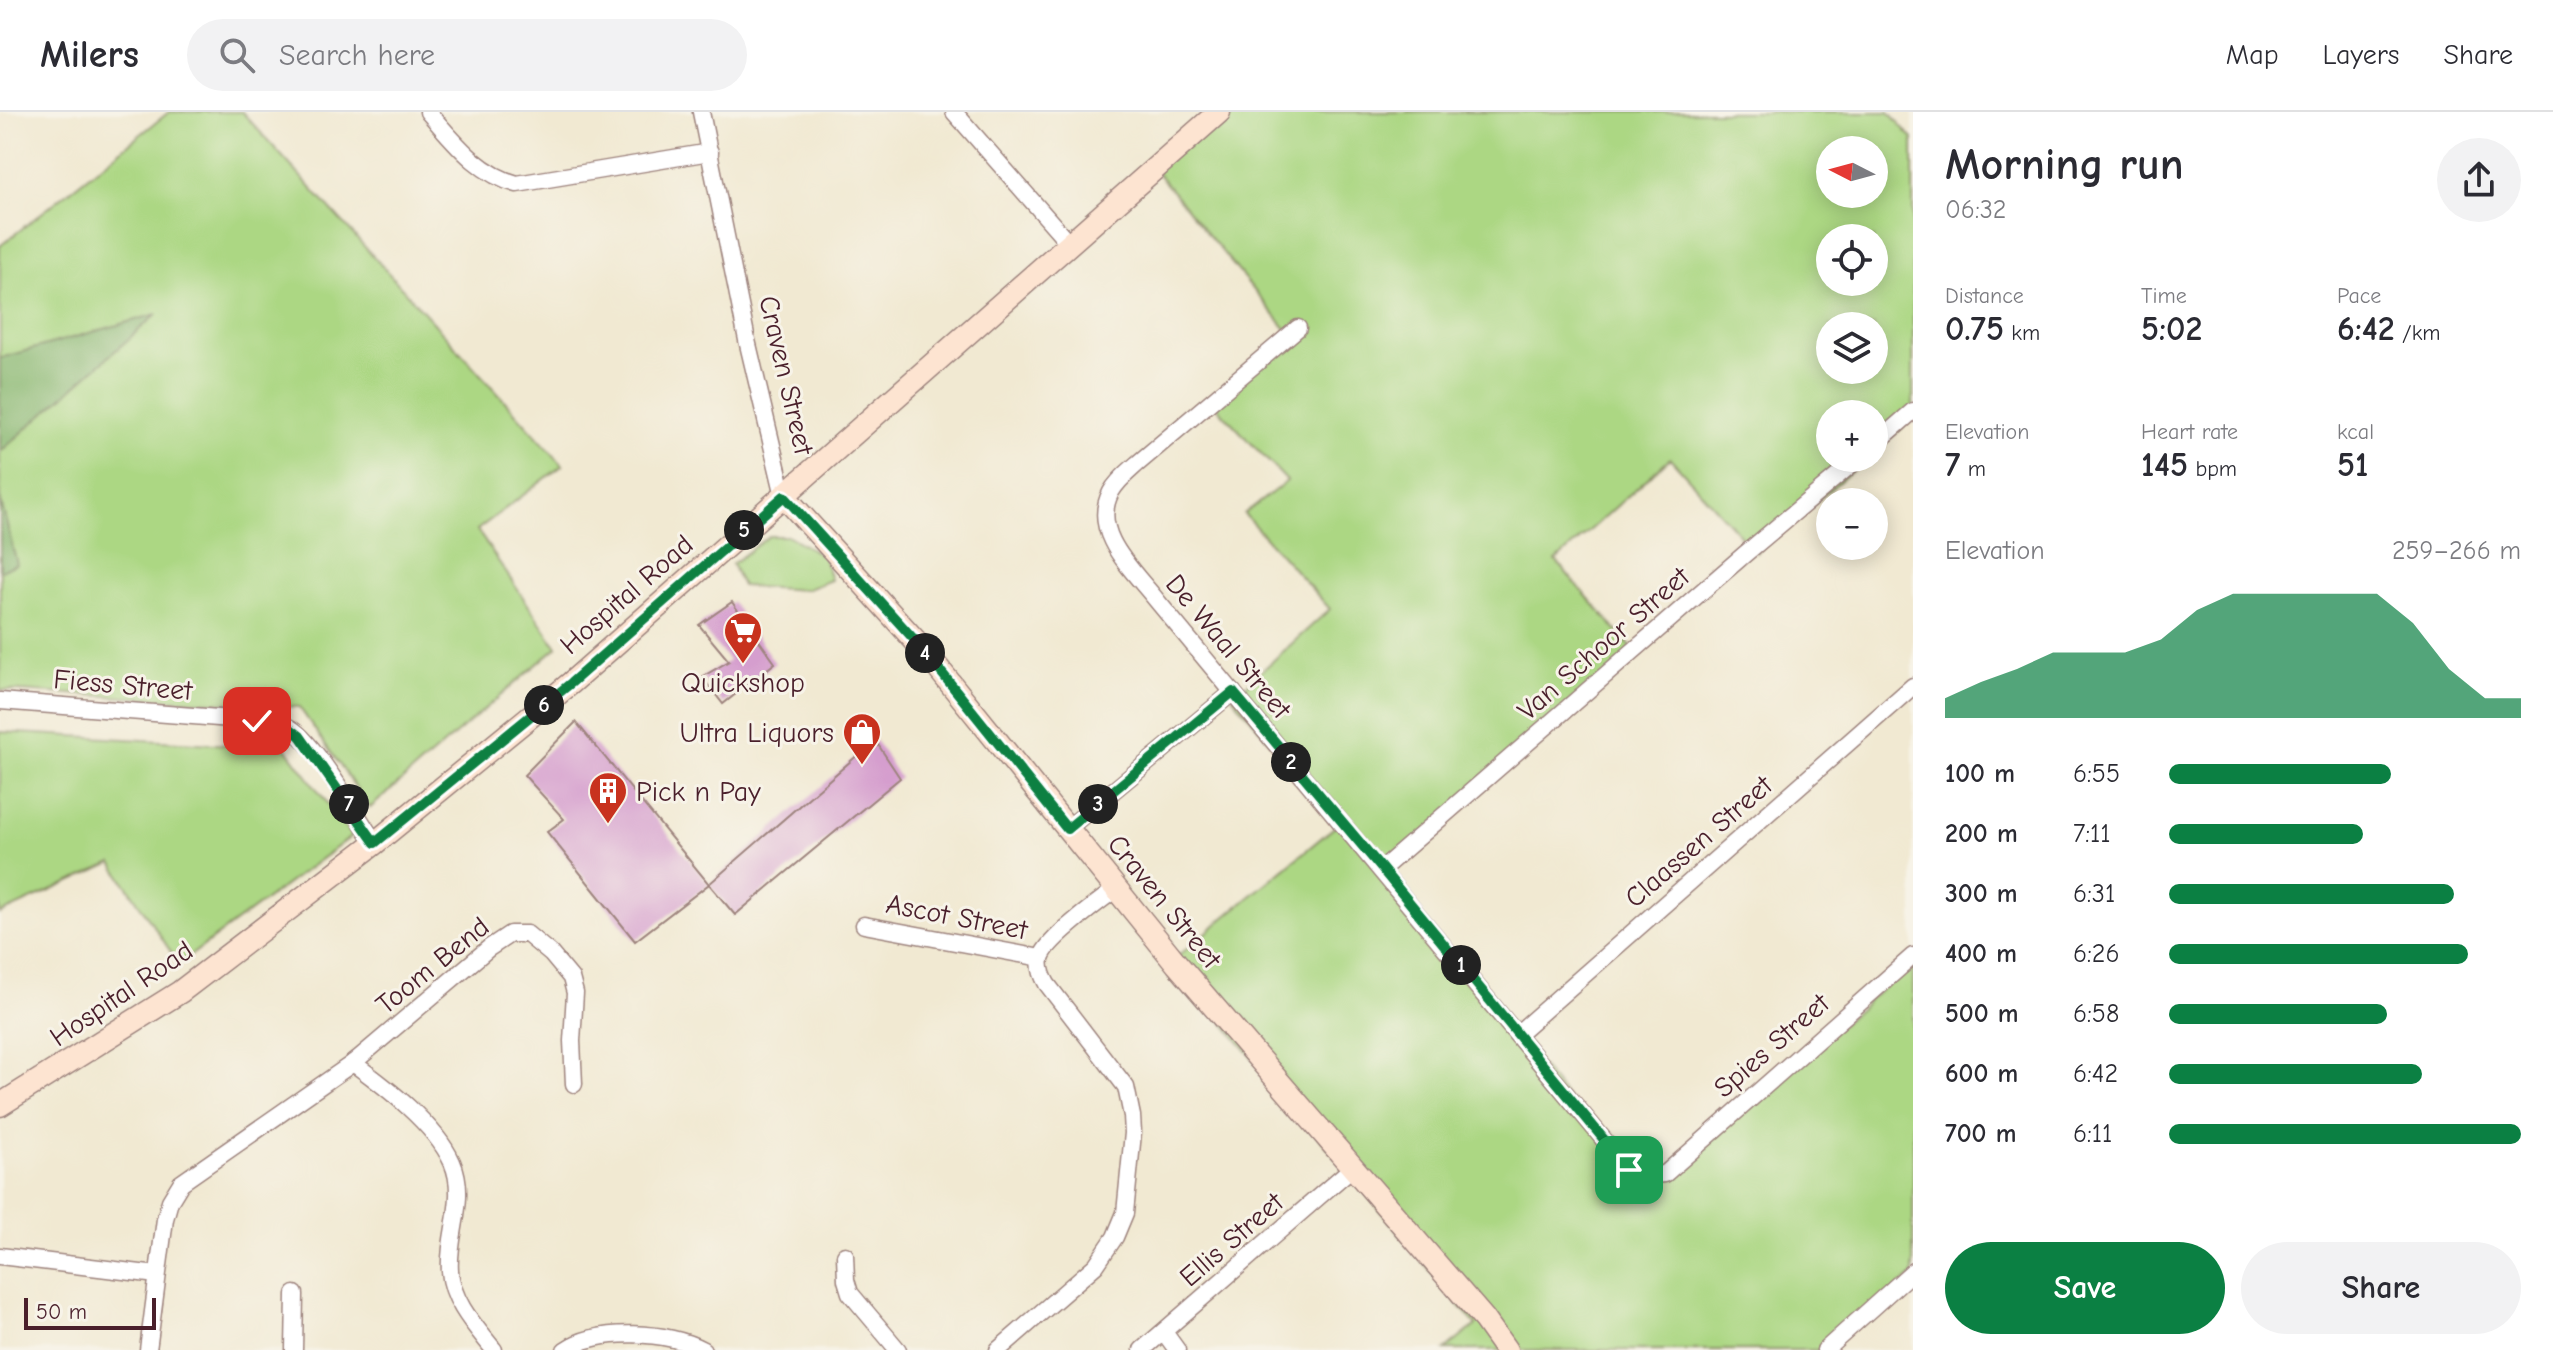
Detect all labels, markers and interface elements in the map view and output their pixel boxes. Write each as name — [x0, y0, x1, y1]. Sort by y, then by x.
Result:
search box — [187, 19, 747, 91]
text: Milers — [40, 33, 139, 77]
icon: search — [215, 33, 259, 77]
text: Search here — [279, 38, 435, 73]
text: Map — [2226, 39, 2279, 71]
text: Layers — [2323, 39, 2399, 71]
text: Share — [2443, 39, 2513, 71]
north arrow — [1816, 136, 1888, 208]
map controls — [1816, 136, 1888, 560]
button: share — [2437, 138, 2521, 222]
text: Morning run — [1945, 139, 2184, 190]
text: 06:32 — [1945, 195, 2006, 225]
button: locate — [1816, 224, 1888, 296]
text: Distance — [1945, 283, 2024, 309]
text: Time — [2141, 283, 2187, 309]
text: Pace — [2337, 283, 2381, 309]
street label: Craven Street — [752, 293, 820, 459]
text: 0.75 — [1945, 309, 2004, 349]
text: 5:02 — [2141, 309, 2202, 349]
text: 6:42 — [2337, 309, 2395, 349]
button: layers — [1816, 312, 1888, 384]
text: km — [2004, 320, 2040, 346]
text: /km — [2395, 320, 2441, 346]
button: + — [1816, 400, 1888, 472]
text: Elevation — [1945, 419, 2029, 445]
text: Heart rate — [2141, 419, 2238, 445]
text: kcal — [2337, 419, 2374, 445]
text: 7 — [1945, 445, 1960, 485]
text: 145 — [2141, 445, 2188, 485]
text: 51 — [2337, 445, 2368, 485]
text: m — [1960, 456, 1986, 482]
text: bpm — [2188, 456, 2237, 482]
button: − — [1816, 488, 1888, 560]
pin: 5 — [724, 510, 764, 550]
text: 5 — [738, 517, 750, 543]
street label: Hospital Road — [554, 528, 700, 661]
text: Elevation — [1945, 536, 2045, 566]
text: 259–266 m — [2392, 536, 2521, 566]
street label: Van Schoor Street — [1511, 560, 1697, 727]
street label: De Waal Street — [1159, 568, 1298, 726]
supermarket icon: Quickshop — [722, 610, 764, 665]
pin: 4 — [905, 633, 945, 673]
text: 4 — [920, 640, 930, 666]
street label: Fiess Street — [52, 663, 195, 707]
place label: Quickshop — [681, 667, 805, 699]
pin: 6 — [524, 685, 564, 725]
pin — [223, 687, 291, 755]
text: 6 — [538, 692, 550, 718]
icon: check — [235, 699, 279, 743]
shop icon: Ultra Liquors — [841, 711, 883, 766]
place label: Ultra Liquors — [679, 717, 834, 749]
pin: 2 — [1271, 742, 1311, 782]
text: 2 — [1286, 749, 1296, 775]
text: 100 m — [1945, 759, 2015, 789]
text: 6:55 — [2073, 759, 2120, 789]
street label: Claassen Street — [1619, 769, 1779, 914]
building icon: Pick n Pay — [587, 770, 629, 825]
place label: Pick n Pay — [636, 776, 761, 808]
pin: 7 — [329, 784, 369, 824]
pin: 3 — [1078, 784, 1118, 824]
text: 7 — [344, 791, 354, 817]
text: 3 — [1093, 791, 1103, 817]
text: 200 m — [1945, 819, 2018, 849]
text: 7:11 — [2073, 819, 2111, 849]
street label: Craven Street — [1101, 828, 1228, 976]
text: 300 m — [1945, 879, 2018, 909]
text: 6:31 — [2073, 879, 2115, 909]
street label: Ascot Street — [883, 888, 1031, 947]
street label: Toom Bend — [370, 911, 495, 1021]
street label: Hospital Road — [44, 934, 199, 1053]
text: 400 m — [1945, 939, 2017, 969]
text: 6:26 — [2073, 939, 2120, 969]
pin: 1 — [1441, 945, 1481, 985]
text: 1 — [1457, 952, 1465, 978]
street label: Spies Street — [1708, 987, 1836, 1104]
text: 500 m — [1945, 999, 2019, 1029]
text: 6:58 — [2073, 999, 2119, 1029]
text: 600 m — [1945, 1059, 2018, 1089]
text: 6:42 — [2073, 1059, 2118, 1089]
text: 700 m — [1945, 1119, 2016, 1149]
text: 6:11 — [2073, 1119, 2112, 1149]
pin — [1595, 1136, 1663, 1204]
icon: arrive — [1607, 1148, 1651, 1192]
street label: Ellis Street — [1173, 1185, 1291, 1293]
button: Save — [1945, 1242, 2225, 1334]
button: Share — [2241, 1242, 2521, 1334]
scale bar — [24, 1294, 156, 1330]
text: 50 m — [36, 1299, 87, 1325]

